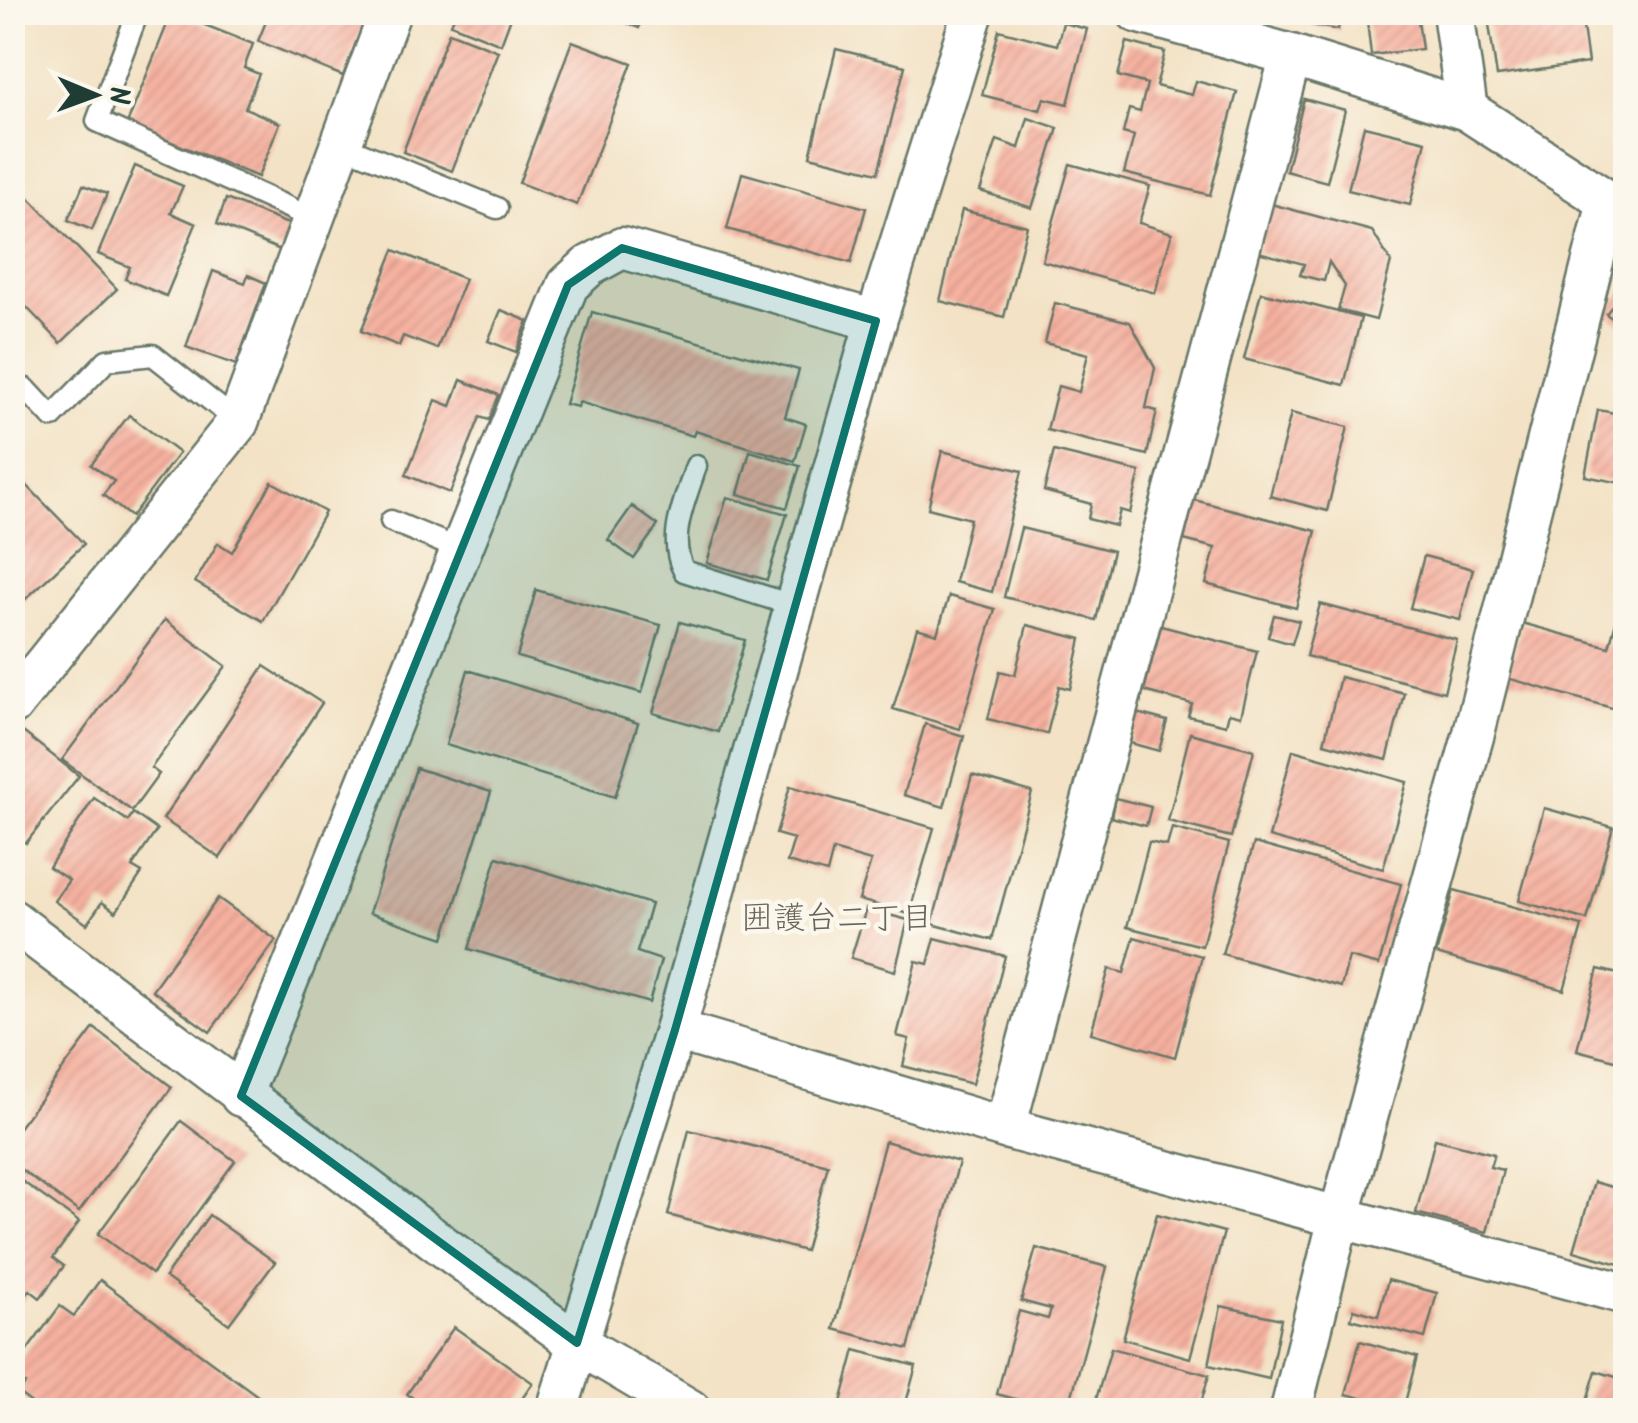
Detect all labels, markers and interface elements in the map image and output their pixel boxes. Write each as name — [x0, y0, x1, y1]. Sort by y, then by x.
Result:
north arrow — [45, 45, 145, 145]
text: N — [95, 86, 140, 105]
district label: 囲護台二丁目 — [741, 894, 933, 945]

